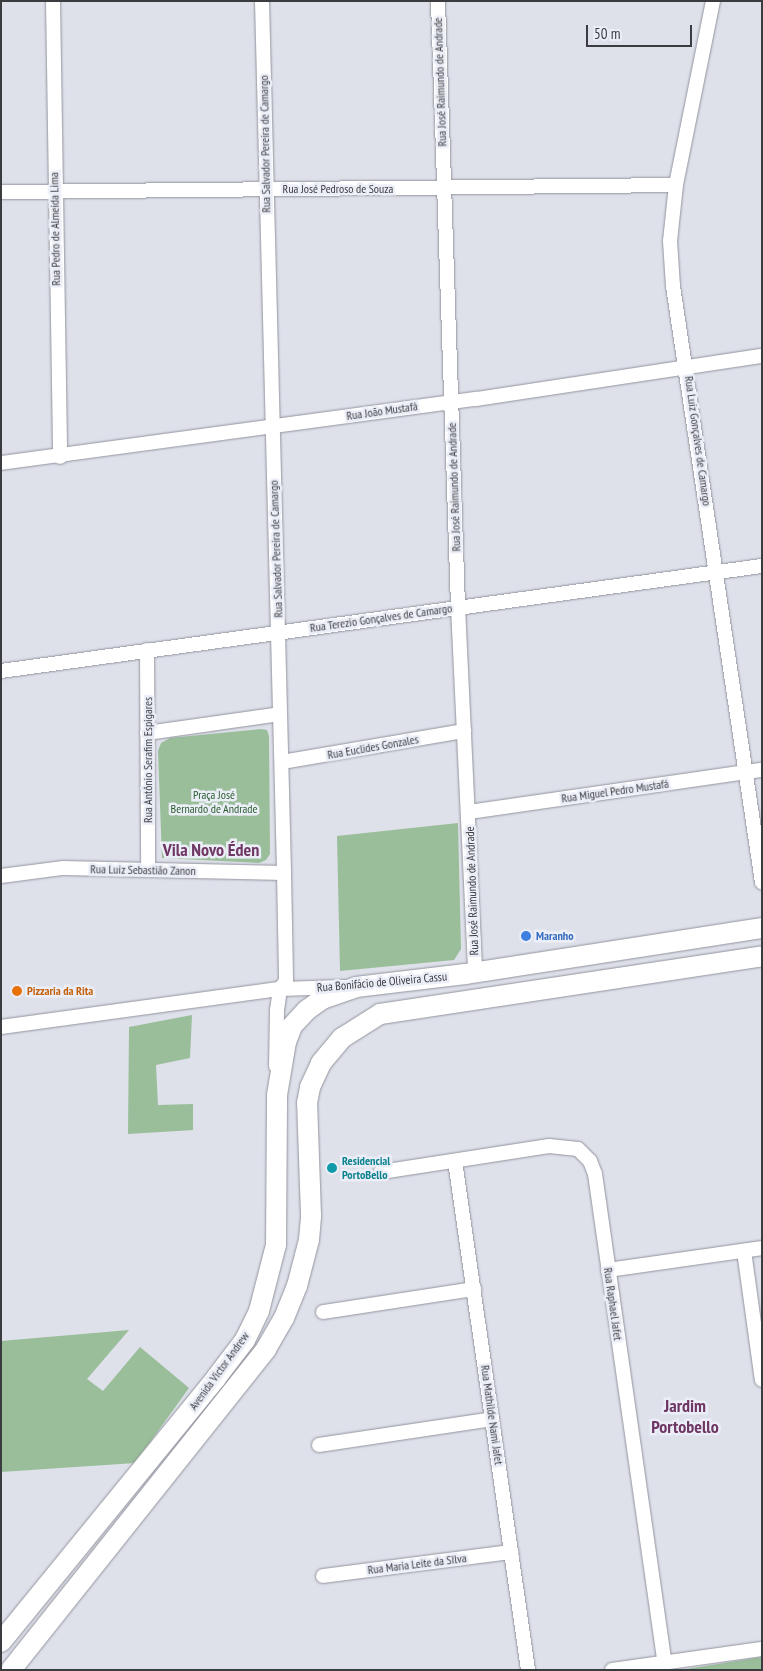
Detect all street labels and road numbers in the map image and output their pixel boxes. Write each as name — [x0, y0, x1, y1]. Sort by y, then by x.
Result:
street label: Rua José Raimundo de Andrade — [431, 17, 449, 147]
street label: Rua Salvador Pereira de Camargo — [257, 75, 273, 213]
street label: Rua Pedro de Almeida Lima — [47, 172, 63, 286]
street label: Rua José Pedroso de Souza — [283, 182, 393, 196]
street label: Rua Luíz Gonçalves de Camargo — [682, 375, 714, 507]
street label: Rua João Mustafá — [345, 399, 419, 423]
street label: Rua José Raimundo de Andrade — [445, 422, 463, 552]
street label: Rua Salvador Pereira de Camargo — [266, 480, 286, 618]
street label: Rua Terezio Gonçalves de Camargo — [309, 601, 453, 635]
street label: Rua Antônio Serafim Espigares — [141, 697, 155, 823]
street label: Rua Euclides Gonzales — [326, 732, 420, 762]
street label: Rua Miguel Pedro Mustafá — [560, 776, 670, 806]
street label: Rua José Raimundo de Andrade — [463, 826, 481, 956]
street label: Rua Luiz Sebastião Zanon — [90, 862, 196, 878]
street label: Rua Bonifácio de Oliveira Cassu — [316, 969, 448, 995]
street label: Rua Raphael Jafet — [601, 1267, 625, 1341]
street label: Avenida Victor Andrew — [186, 1329, 252, 1413]
street label: Rua Mathilde Nami Jafet — [478, 1364, 506, 1466]
street label: Rua Maria Leite da SIlva — [367, 1551, 467, 1577]

